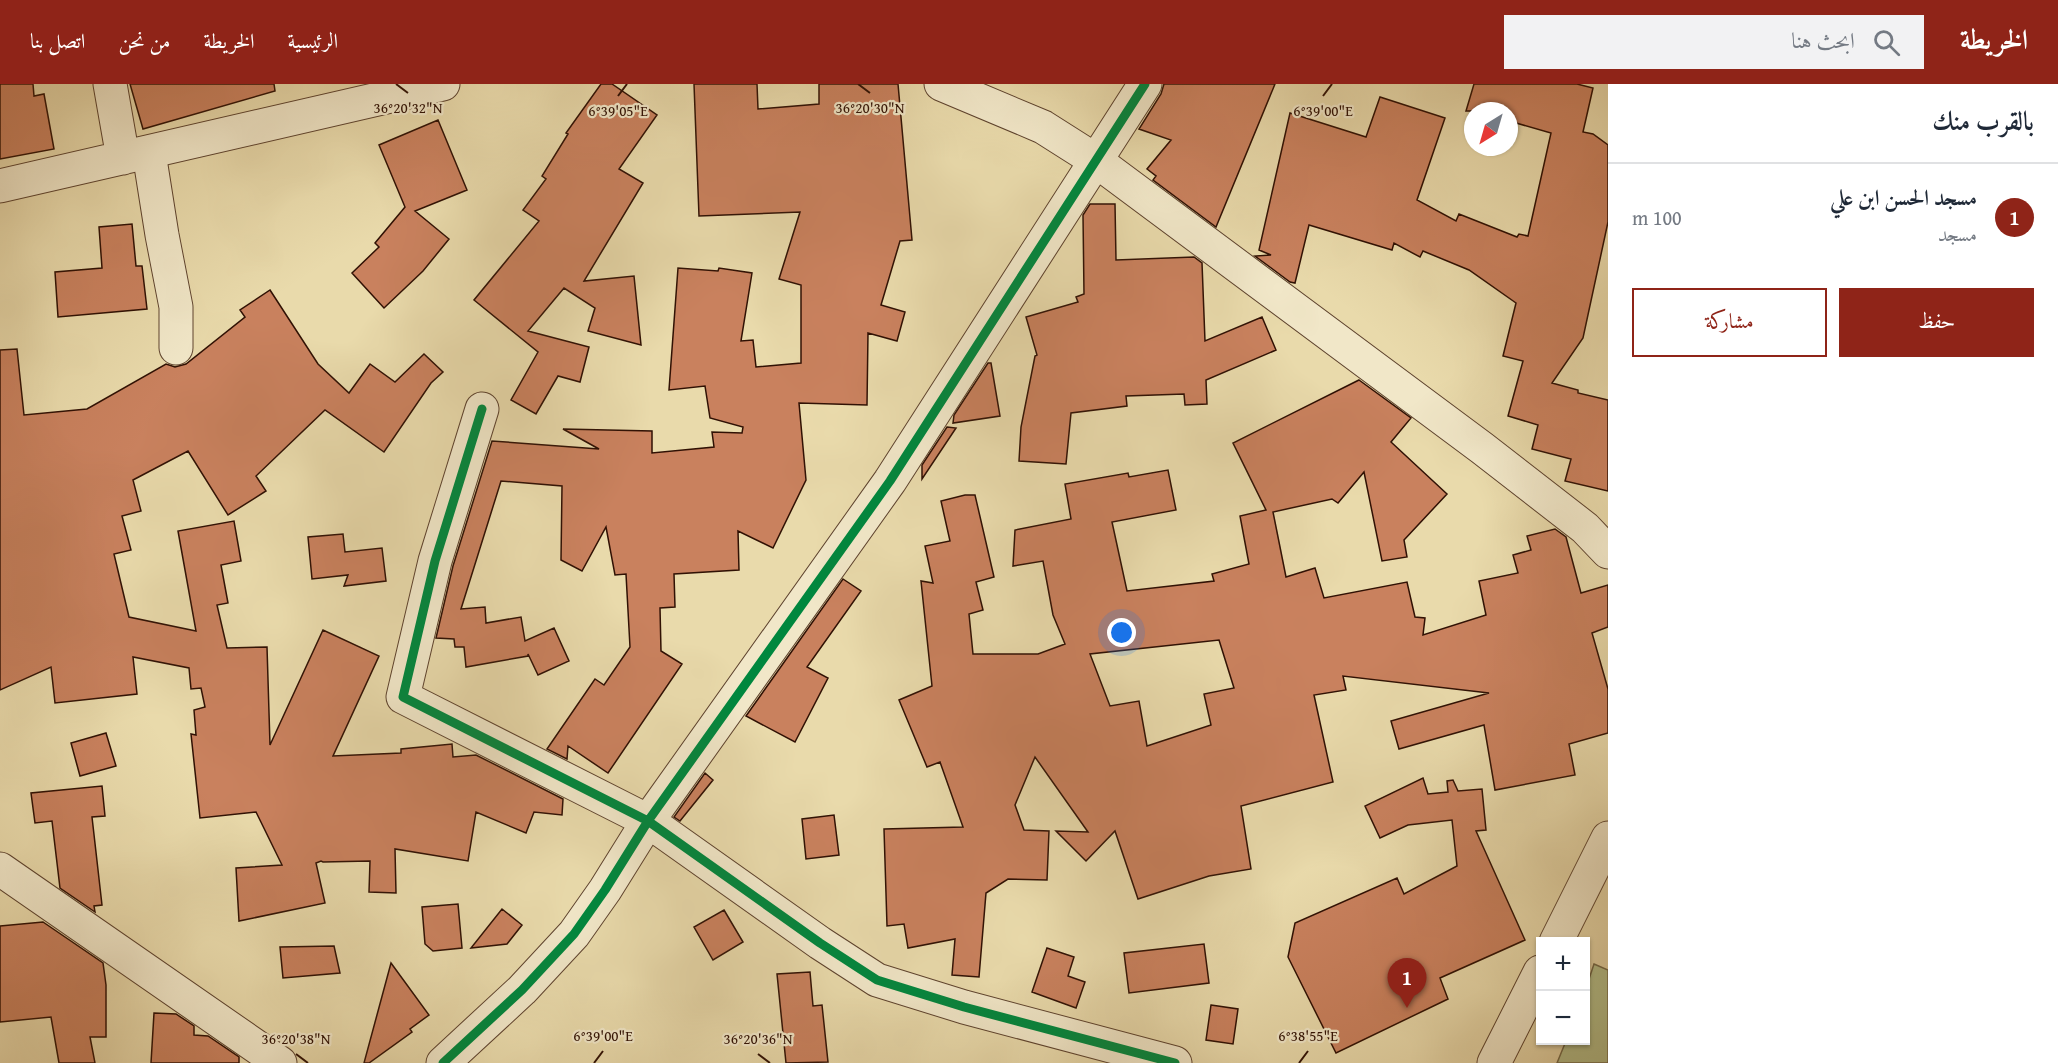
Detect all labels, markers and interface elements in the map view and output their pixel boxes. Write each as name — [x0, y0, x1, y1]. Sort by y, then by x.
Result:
search box — [1504, 15, 1924, 69]
text: الخريطة — [1960, 18, 2028, 59]
text: ابحث هنا — [1791, 24, 1855, 56]
text: اتصل بنا — [30, 25, 85, 56]
text: من نحن — [118, 25, 171, 56]
text: الخريطة — [204, 25, 255, 56]
text: الرئيسية — [288, 25, 338, 56]
icon: search — [1870, 26, 1903, 59]
text: 36°20'32"N — [374, 97, 443, 118]
text: 36°20'30"N — [836, 97, 905, 118]
text: 6°39'05"E — [588, 100, 648, 121]
text: 6°39'00"E — [1293, 100, 1353, 121]
text: بالقرب منك — [1932, 101, 2034, 140]
north arrow — [1464, 102, 1518, 156]
text: مسجد الحسن ابن علي — [1830, 181, 1977, 213]
text: 100 m — [1632, 203, 1682, 232]
text: 1 — [2009, 203, 2020, 232]
text: مسجد — [1938, 219, 1977, 248]
button: مشاركة — [1632, 288, 1827, 357]
button: حفظ — [1839, 288, 2034, 357]
your location — [1107, 618, 1136, 647]
map controls — [1536, 937, 1590, 1045]
button: + — [1536, 937, 1590, 991]
pin: 1 — [1388, 958, 1426, 1008]
button: − — [1536, 991, 1590, 1045]
text: 6°39'00"E — [573, 1025, 633, 1046]
text: 6°38'55"E — [1278, 1025, 1338, 1046]
text: 36°20'38"N — [262, 1028, 331, 1049]
text: 36°20'36"N — [724, 1028, 793, 1049]

